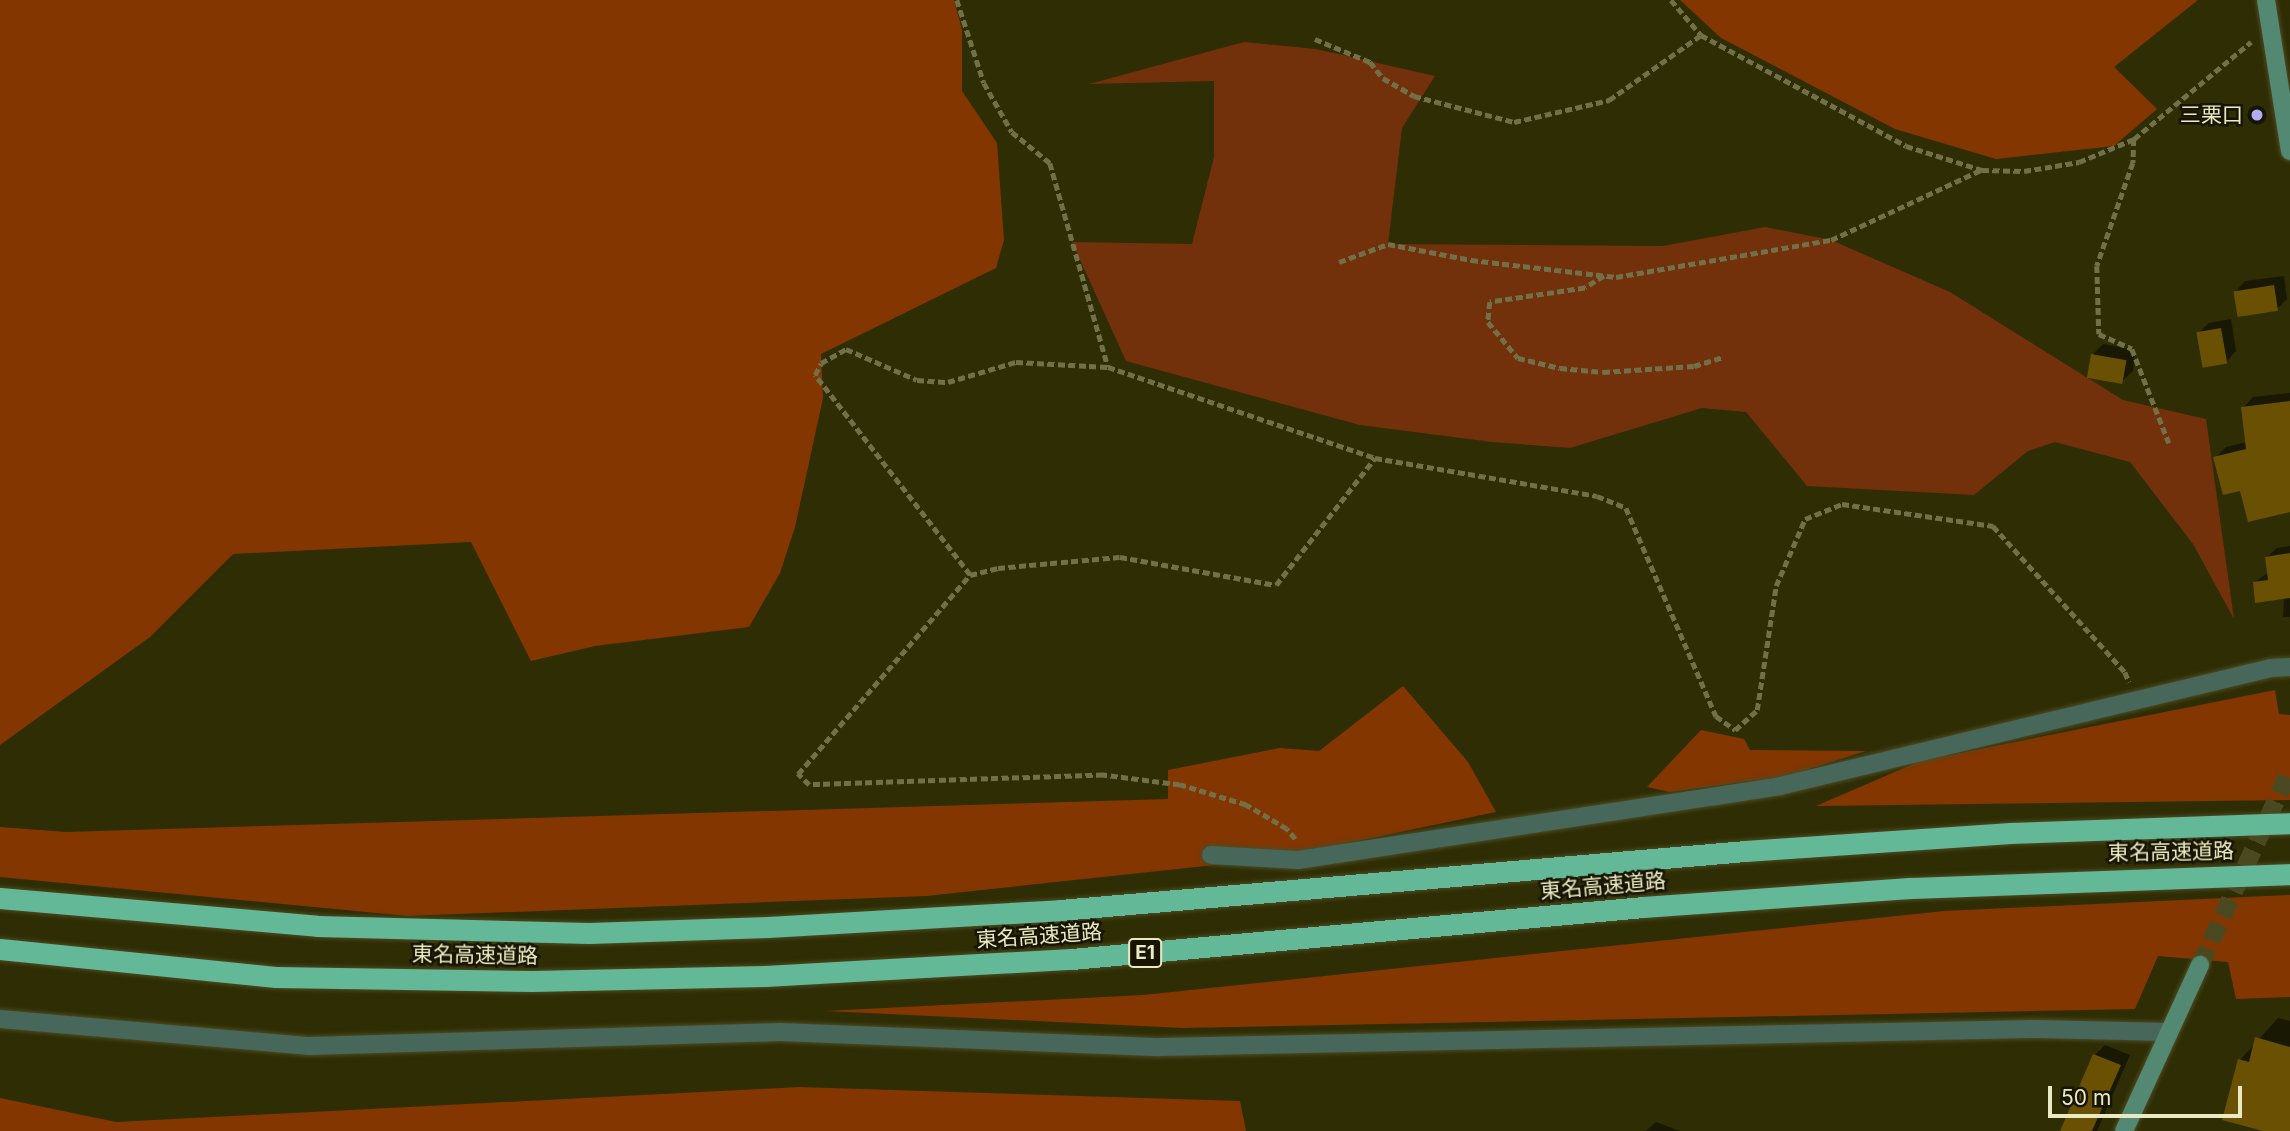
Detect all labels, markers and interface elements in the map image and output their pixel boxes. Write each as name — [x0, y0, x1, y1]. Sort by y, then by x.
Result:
place label: 三栗口 — [2180, 102, 2243, 128]
marker: 三栗口 — [2249, 107, 2265, 123]
street label: 東名高速道路 — [2108, 838, 2234, 866]
street label: 東名高速道路 — [1539, 868, 1667, 904]
street label: 東名高速道路 — [975, 919, 1103, 953]
road number: E1 — [1128, 937, 1162, 968]
street label: 東名高速道路 — [412, 941, 538, 969]
scale bar — [2052, 1072, 2246, 1116]
text: 50 m — [2061, 1085, 2111, 1110]

